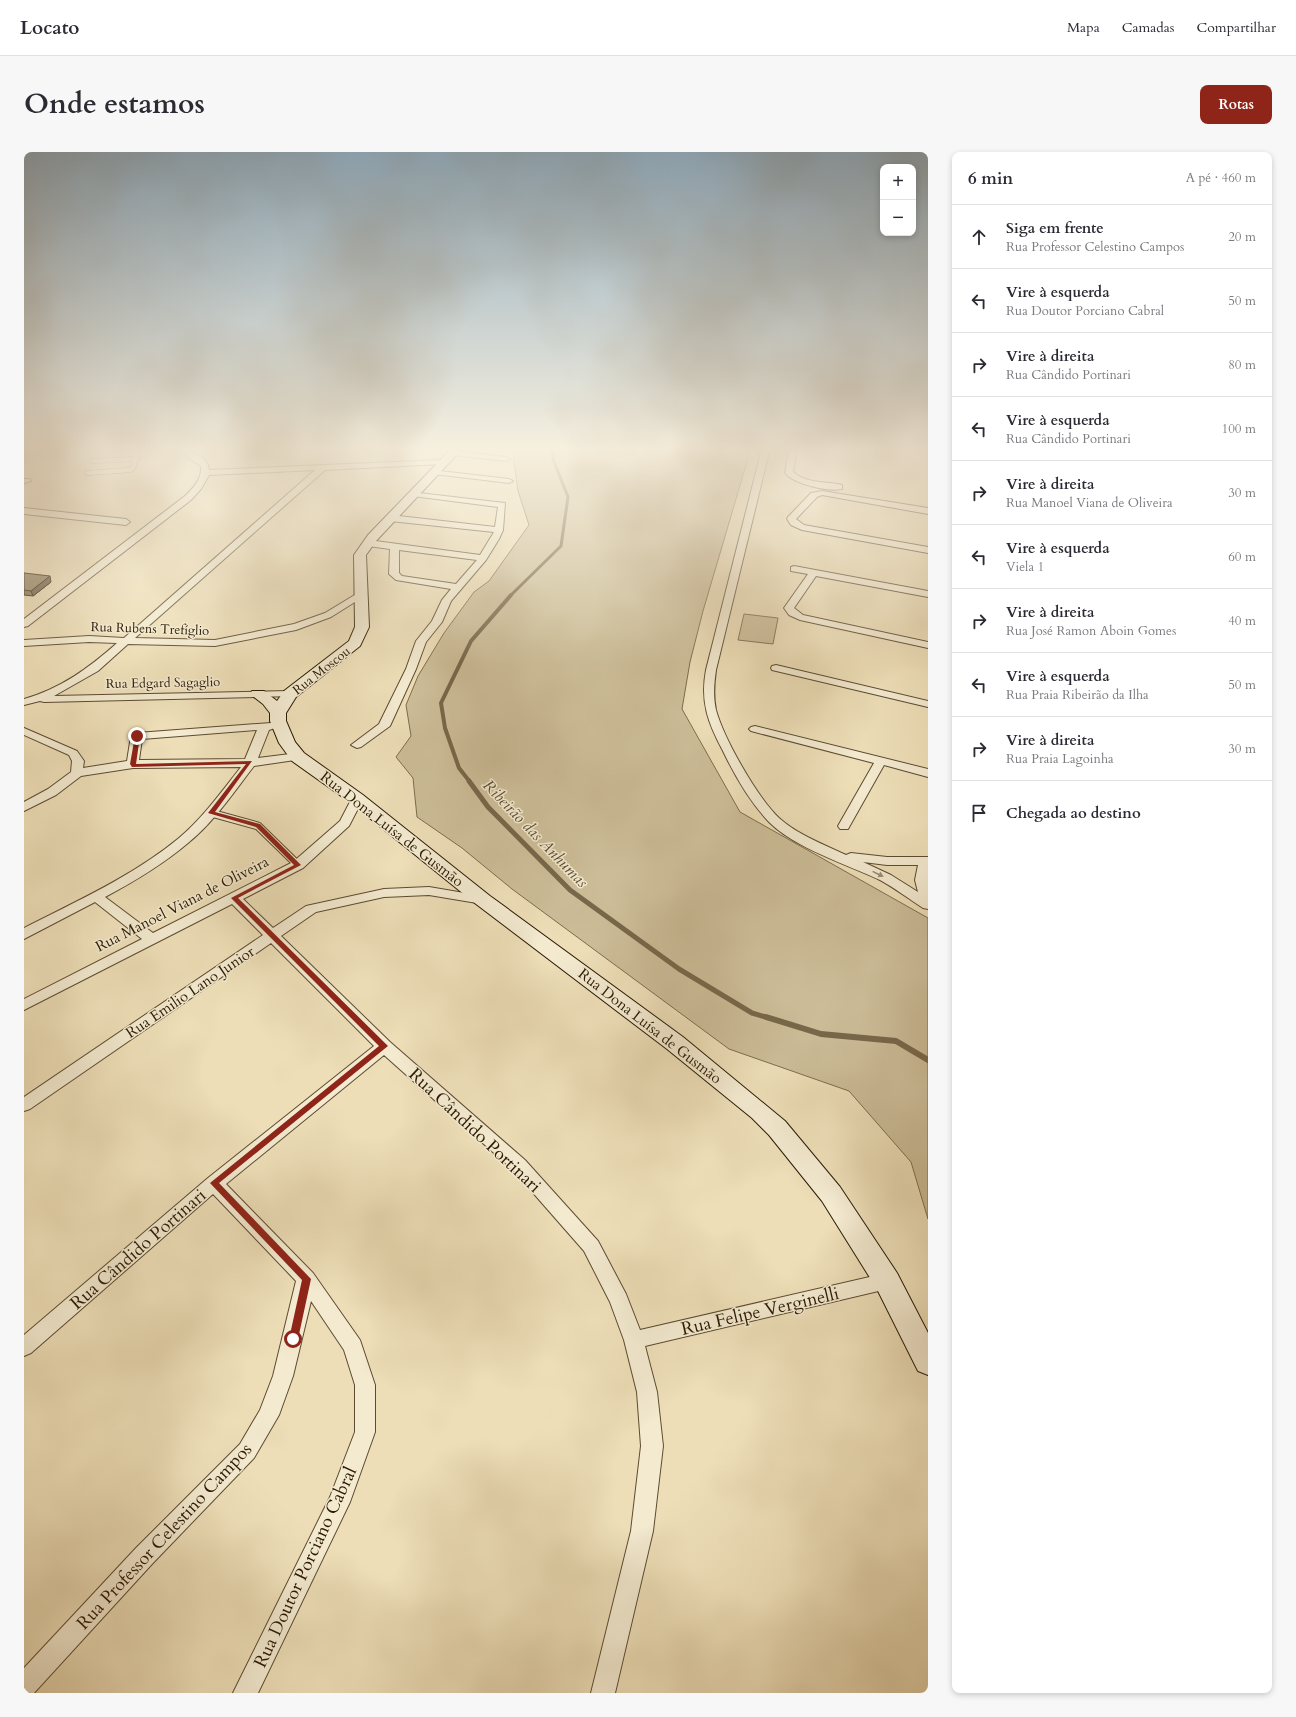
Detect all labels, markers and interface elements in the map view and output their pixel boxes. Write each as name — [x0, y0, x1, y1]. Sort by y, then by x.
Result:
text: Locato — [20, 15, 79, 41]
text: Mapa — [1067, 18, 1100, 37]
text: Camadas — [1122, 18, 1175, 37]
text: Compartilhar — [1197, 18, 1276, 37]
text: Onde estamos — [24, 85, 205, 123]
button: Rotas — [1200, 85, 1272, 124]
map controls — [880, 164, 916, 236]
button: + — [880, 164, 916, 200]
text: 6 min — [968, 167, 1013, 190]
text: A pé · 460 m — [1186, 169, 1256, 187]
button: − — [880, 200, 916, 236]
text: Siga em frente — [1006, 218, 1104, 238]
icon: ahead — [968, 226, 990, 248]
text: 20 m — [1228, 228, 1256, 246]
text: Rua Professor Celestino Campos — [1006, 238, 1184, 256]
text: Vire à esquerda — [1006, 282, 1110, 302]
icon: left — [968, 290, 990, 312]
text: 50 m — [1228, 292, 1256, 310]
text: Rua Doutor Porciano Cabral — [1006, 302, 1164, 320]
text: Vire à direita — [1006, 346, 1094, 366]
icon: right — [968, 354, 990, 376]
text: 80 m — [1228, 356, 1256, 374]
text: Rua Cândido Portinari — [1006, 366, 1131, 384]
text: Vire à esquerda — [1006, 410, 1110, 430]
icon: left — [968, 418, 990, 440]
text: 100 m — [1222, 420, 1256, 438]
text: Rua Cândido Portinari — [1006, 430, 1131, 448]
text: Vire à direita — [1006, 474, 1094, 494]
icon: right — [968, 482, 990, 504]
text: 30 m — [1228, 484, 1256, 502]
text: Rua Manoel Viana de Oliveira — [1006, 494, 1173, 512]
text: Vire à esquerda — [1006, 538, 1110, 558]
icon: left — [968, 546, 990, 568]
text: 60 m — [1228, 548, 1256, 566]
text: Viela 1 — [1006, 558, 1044, 576]
text: Vire à direita — [1006, 602, 1094, 622]
icon: right — [968, 610, 990, 632]
text: 40 m — [1228, 612, 1256, 630]
street label: Rua Rubens Trefíglio — [90, 618, 210, 640]
text: Rua José Ramon Aboin Gomes — [1006, 622, 1176, 640]
street label: Rua Moscou — [289, 642, 354, 699]
text: Vire à esquerda — [1006, 666, 1110, 686]
street label: Rua Edgard Sagaglio — [106, 673, 220, 693]
icon: left — [968, 674, 990, 696]
text: 50 m — [1228, 676, 1256, 694]
text: Rua Praia Ribeirão da Ilha — [1006, 686, 1149, 704]
route end — [128, 727, 146, 745]
text: Vire à direita — [1006, 730, 1094, 750]
icon: right — [968, 738, 990, 760]
text: 30 m — [1228, 740, 1256, 758]
text: Rua Praia Lagoinha — [1006, 750, 1114, 768]
street label: Rua Dona Luísa de Gusmão — [316, 767, 468, 891]
water label: Ribeirão das Anhumas — [478, 775, 593, 893]
icon: arrive — [968, 802, 990, 824]
text: Chegada ao destino — [1006, 803, 1141, 823]
street label: Rua Manoel Viana de Oliveira — [92, 851, 273, 957]
one-way arrow — [872, 871, 883, 877]
street label: Rua Emilio Lano Junior — [122, 941, 259, 1043]
street label: Rua Dona Luísa de Gusmão — [574, 964, 726, 1088]
street label: Rua Cândido Portinari — [403, 1062, 546, 1198]
street label: Rua Cândido Portinari — [65, 1183, 212, 1316]
street label: Rua Felipe Verginelli — [679, 1281, 842, 1342]
route start — [284, 1330, 302, 1348]
street label: Rua Professor Celestino Campos — [71, 1437, 258, 1635]
street label: Rua Doutor Porciano Cabral — [248, 1462, 363, 1672]

